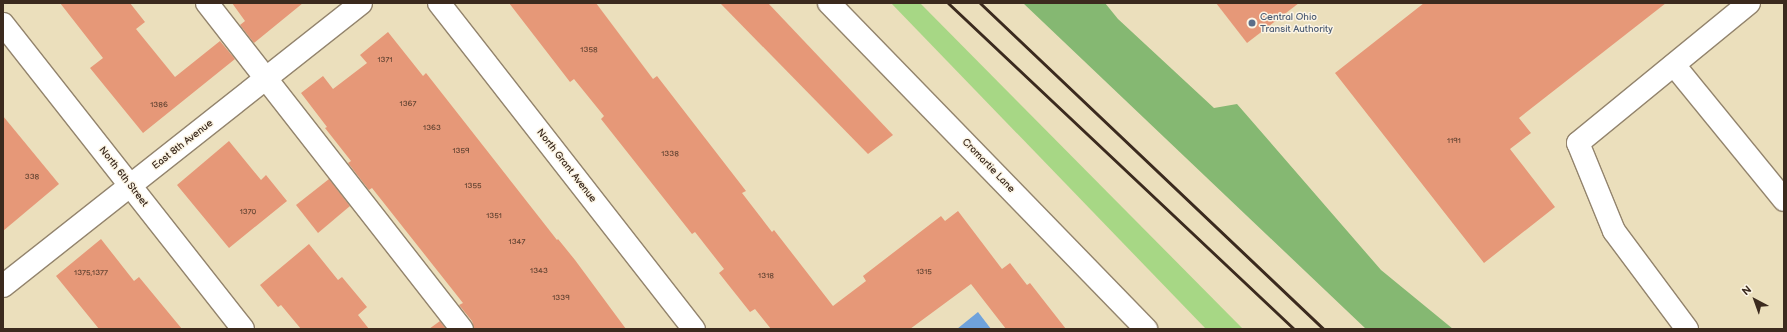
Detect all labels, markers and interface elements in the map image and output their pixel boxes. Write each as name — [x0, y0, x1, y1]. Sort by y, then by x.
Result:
place label: Central Ohio Transit Authority — [1260, 11, 1333, 34]
marker: Central Ohio Transit Authority — [1247, 18, 1257, 28]
house number: 1358 — [580, 45, 598, 55]
house number: 1371 — [377, 55, 393, 65]
house number: 1367 — [400, 99, 416, 109]
house number: 1386 — [150, 100, 168, 110]
street label: East 8th Avenue — [150, 118, 216, 172]
house number: 1363 — [423, 123, 441, 133]
street label: North Grant Avenue — [534, 127, 598, 205]
street label: Cromartie Lane — [959, 136, 1017, 196]
house number: 1191 — [1447, 136, 1461, 146]
street label: North 6th Street — [96, 145, 150, 209]
house number: 1359 — [452, 146, 470, 156]
house number: 1338 — [661, 149, 679, 159]
house number: 338 — [25, 172, 39, 182]
house number: 1355 — [464, 181, 482, 191]
house number: 1370 — [240, 207, 256, 217]
house number: 1351 — [486, 211, 502, 221]
house number: 1347 — [509, 237, 525, 247]
house number: 1343 — [530, 266, 548, 276]
house number: 1315 — [916, 267, 932, 277]
house number: 1375,1377 — [74, 268, 108, 278]
house number: 1318 — [758, 271, 774, 281]
north arrow — [1735, 280, 1775, 320]
text: N — [1739, 283, 1754, 298]
house number: 1339 — [552, 293, 570, 303]

